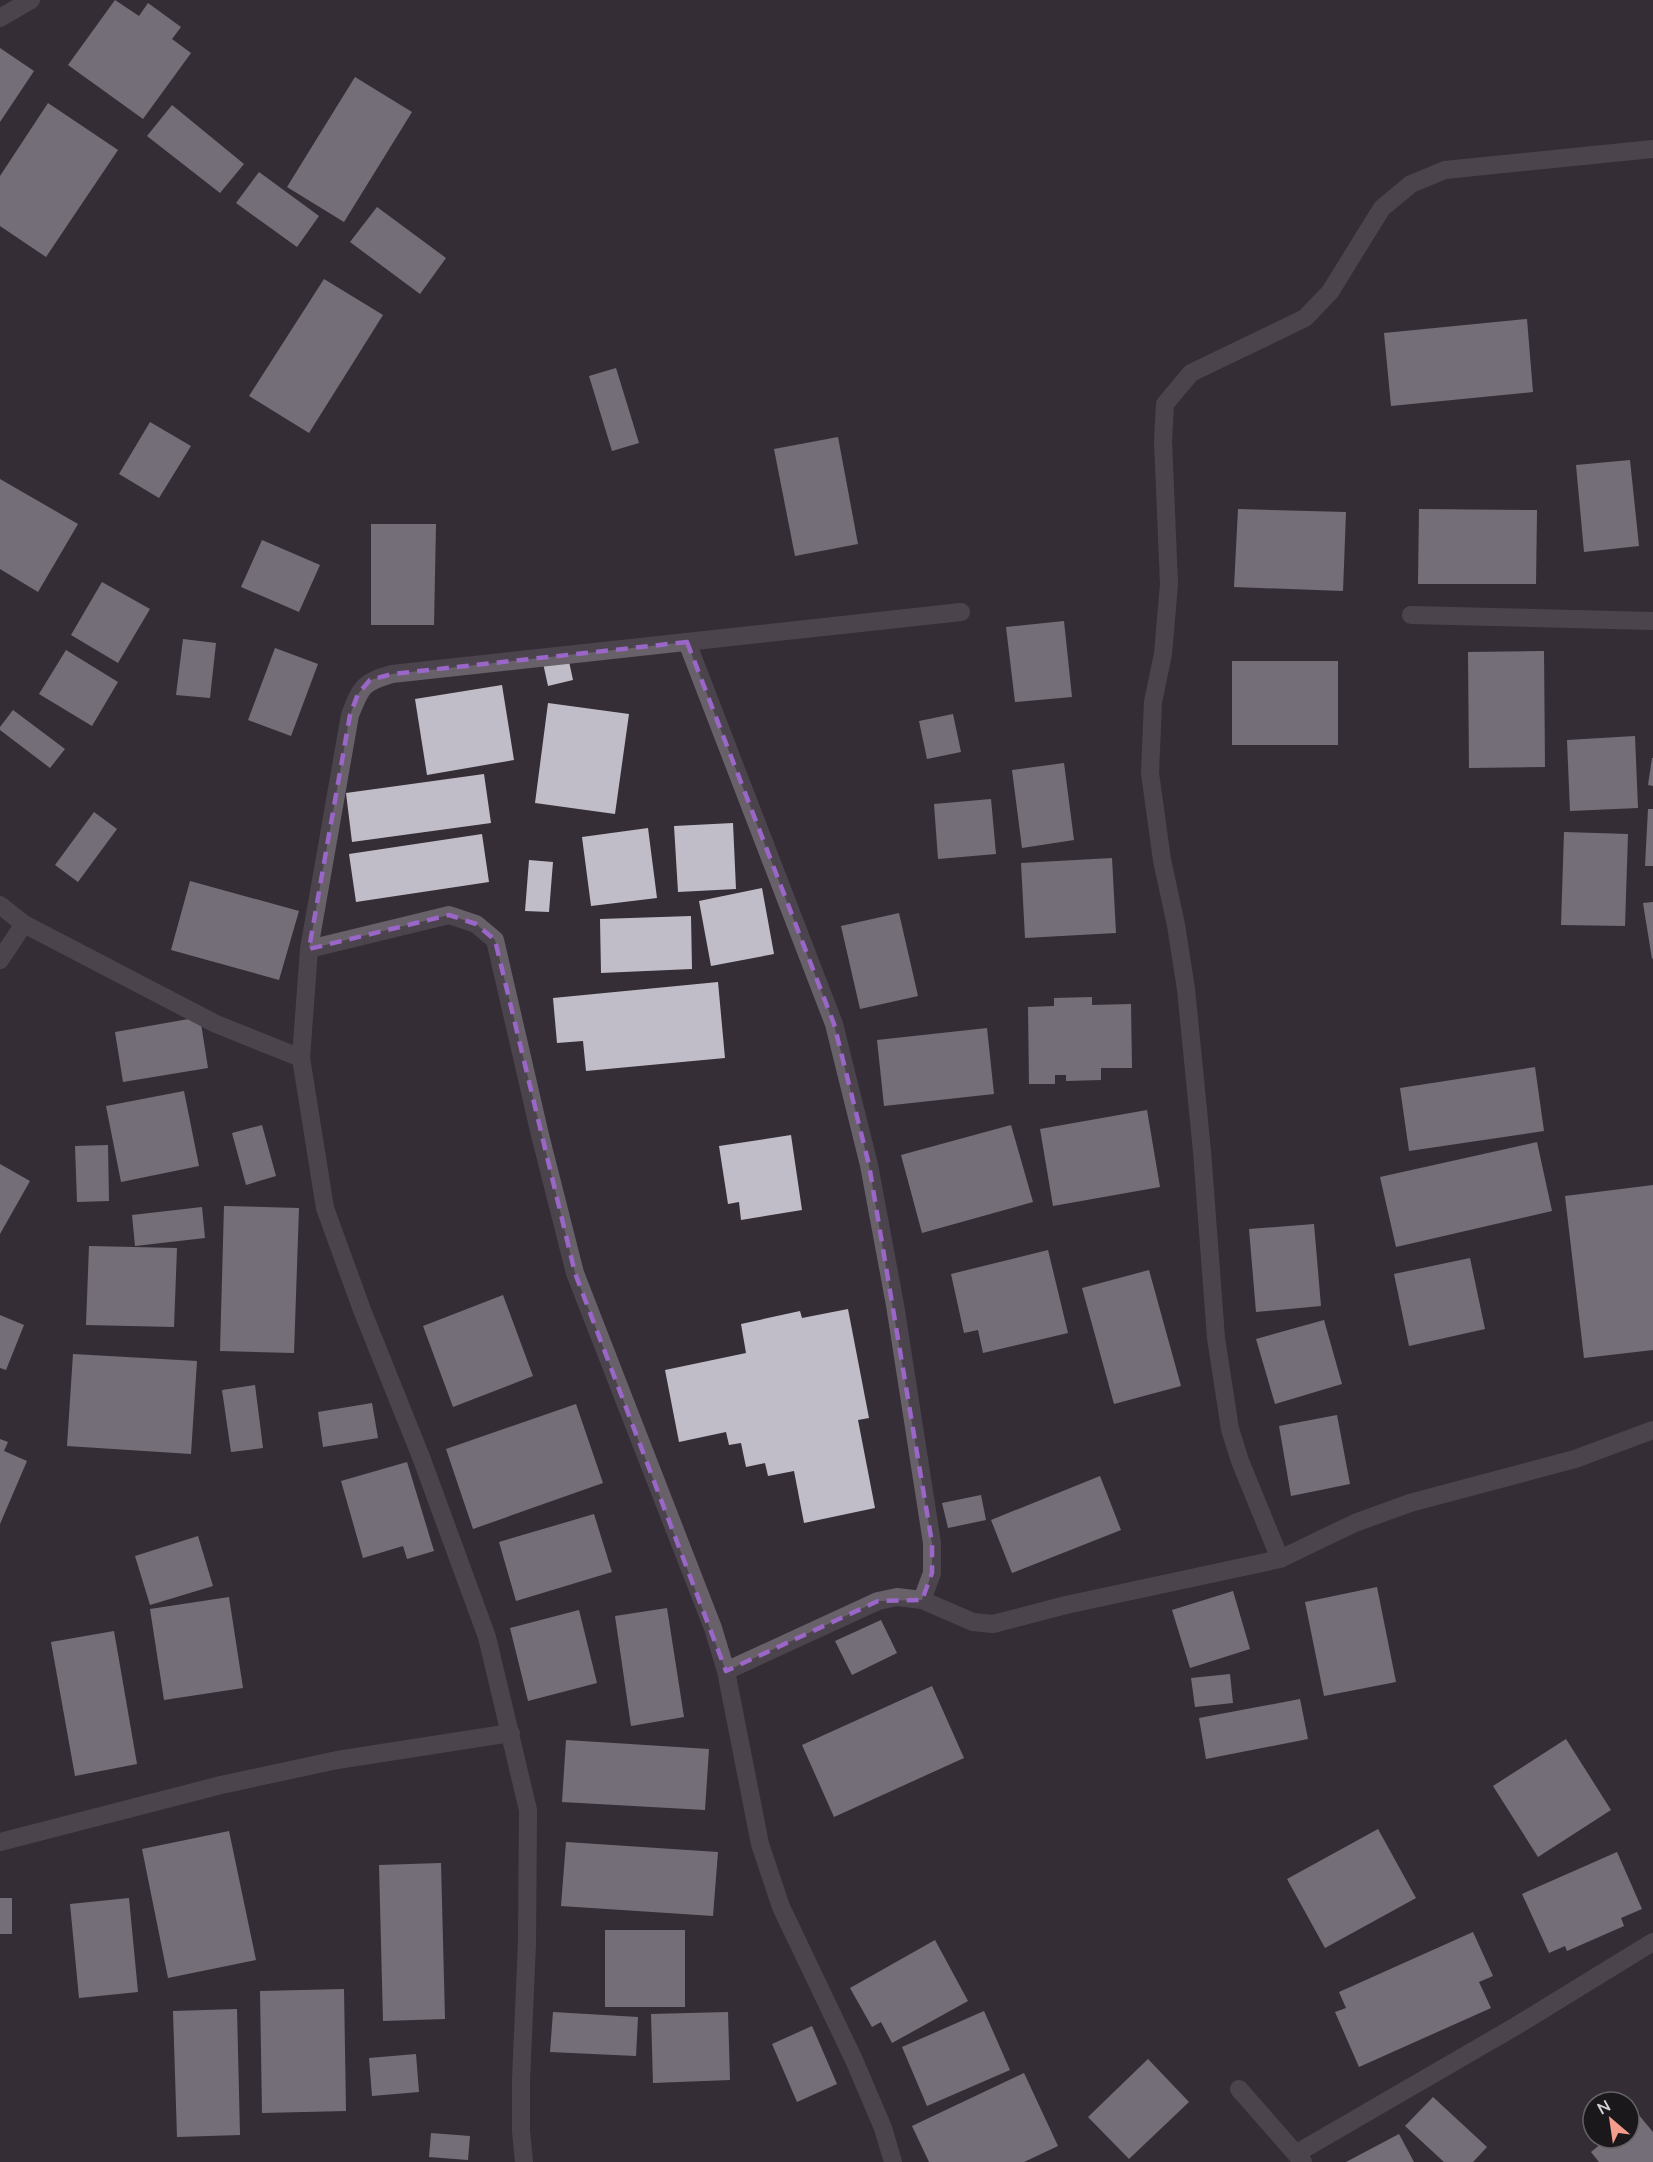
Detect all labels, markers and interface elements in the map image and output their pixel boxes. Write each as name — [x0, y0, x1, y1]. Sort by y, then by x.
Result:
north arrow — [1581, 2090, 1641, 2150]
text: N — [1594, 2095, 1614, 2119]

